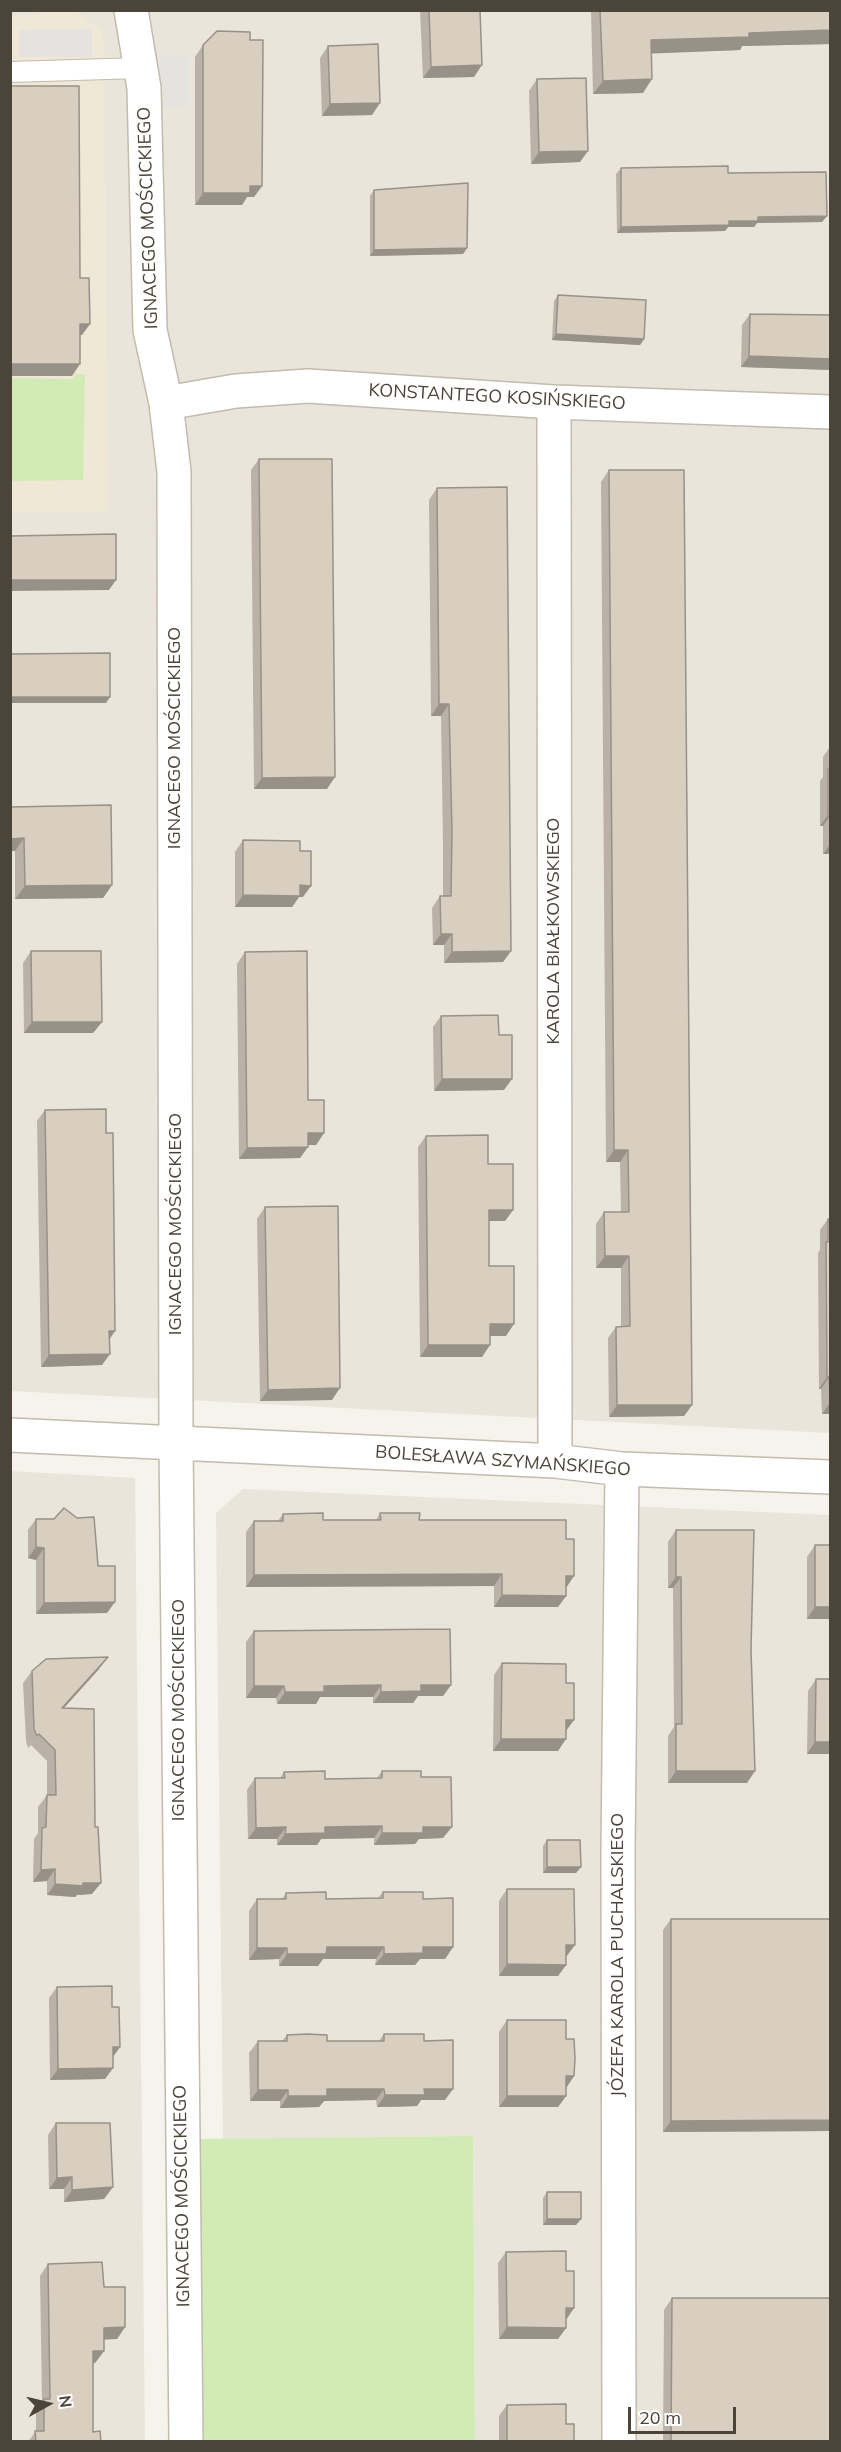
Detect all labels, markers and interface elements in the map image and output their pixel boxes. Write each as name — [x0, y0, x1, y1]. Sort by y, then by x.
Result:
street label: IGNACEGO MOŚCICKIEGO — [133, 107, 163, 329]
street label: KONSTANTEGO KOSIŃSKIEGO — [368, 379, 626, 415]
street label: IGNACEGO MOŚCICKIEGO — [164, 627, 186, 849]
street label: KAROLA BIAŁKOWSKIEGO — [543, 818, 565, 1044]
street label: IGNACEGO MOŚCICKIEGO — [165, 1113, 187, 1335]
street label: BOLESŁAWA SZYMAŃSKIEGO — [374, 1441, 632, 1481]
street label: IGNACEGO MOŚCICKIEGO — [168, 1599, 190, 1821]
street label: JÓZEFA KAROLA PUCHALSKIEGO — [607, 1813, 629, 2097]
street label: IGNACEGO MOŚCICKIEGO — [169, 2085, 195, 2307]
north arrow — [18, 2374, 78, 2434]
text: N — [55, 2394, 77, 2409]
scale bar — [631, 2395, 739, 2433]
text: 20 m — [639, 2406, 681, 2429]

